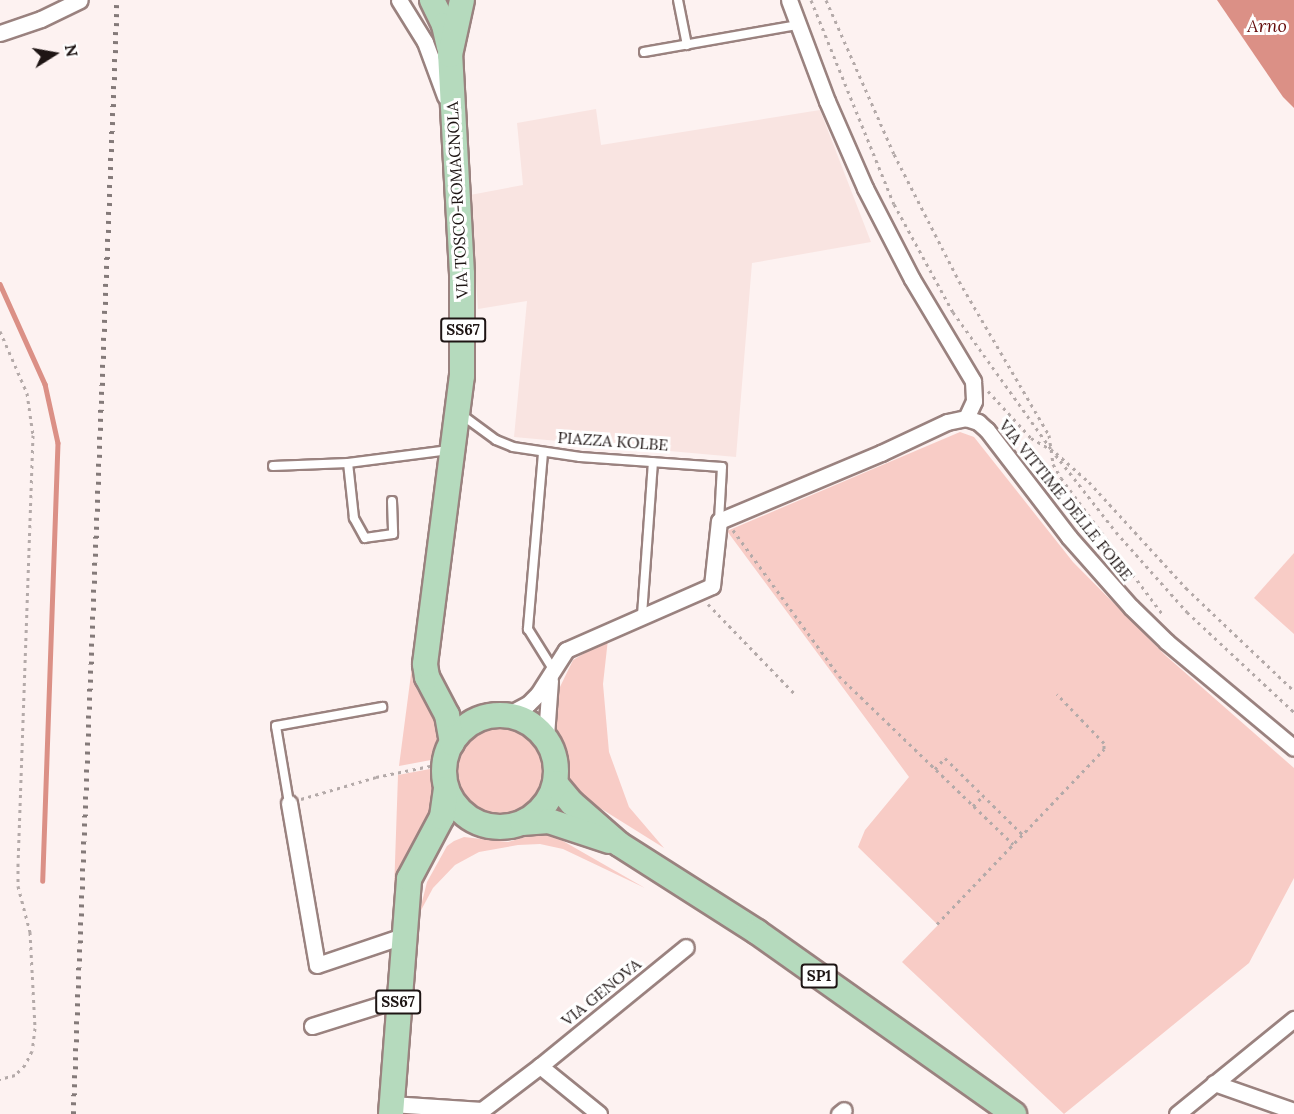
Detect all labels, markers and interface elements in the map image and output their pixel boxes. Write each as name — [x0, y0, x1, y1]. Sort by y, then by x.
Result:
water label: Arno — [1247, 15, 1287, 37]
north arrow — [24, 24, 84, 84]
text: N — [61, 43, 83, 59]
street label: VIA TOSCO-ROMAGNOLA — [442, 101, 472, 299]
road number: SS67 — [439, 318, 487, 342]
street label: VIA VITTIME DELLE FOIBE — [995, 416, 1137, 584]
street label: PIAZZA KOLBE — [557, 428, 669, 454]
street label: VIA GENOVA — [557, 954, 645, 1030]
road number: SP1 — [800, 964, 838, 988]
road number: SS67 — [374, 990, 422, 1014]

